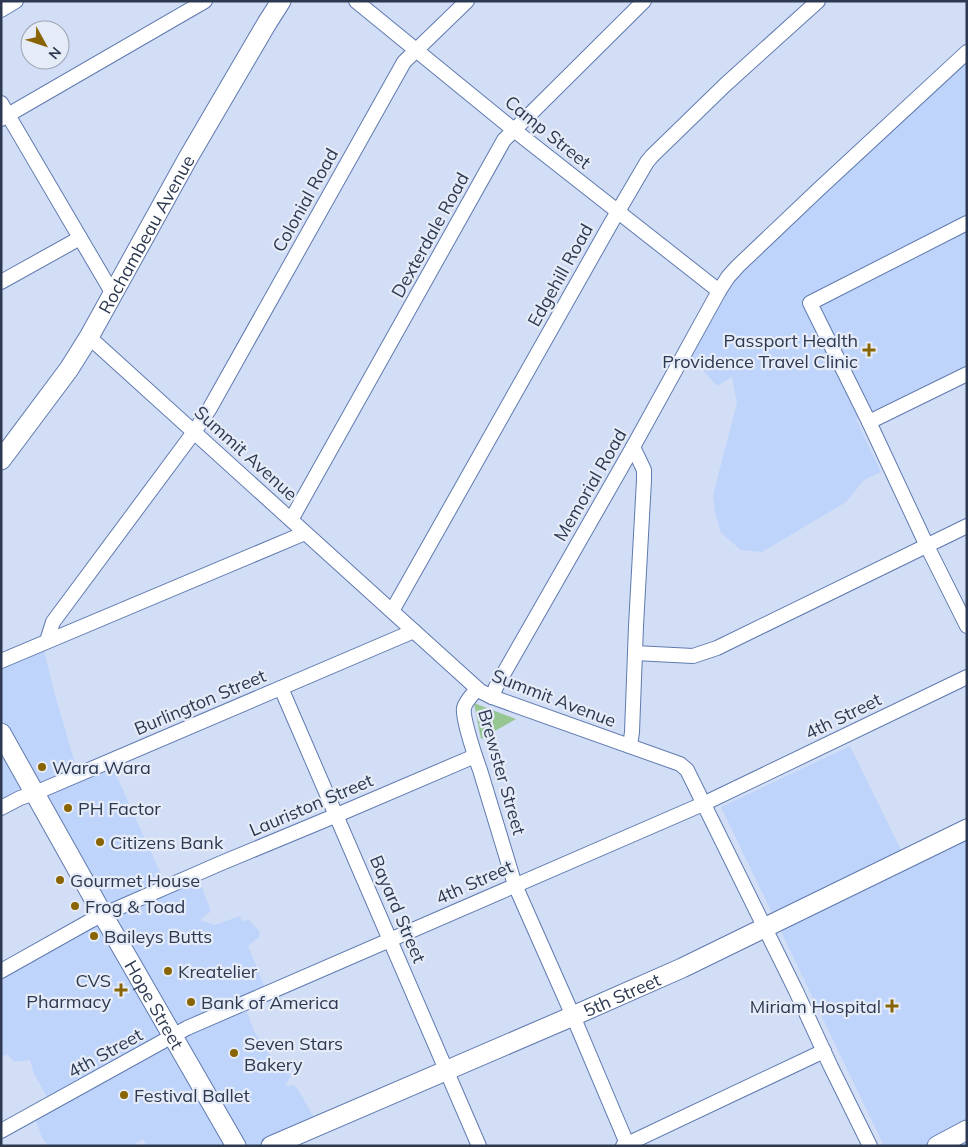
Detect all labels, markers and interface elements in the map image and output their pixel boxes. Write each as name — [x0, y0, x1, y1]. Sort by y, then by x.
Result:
north arrow — [20, 20, 70, 70]
text: N — [45, 44, 65, 63]
street label: Camp Street — [500, 90, 596, 174]
street label: Colonial Road — [267, 144, 343, 256]
street label: Rochambeau Avenue — [93, 151, 199, 317]
street label: Dexterdale Road — [386, 168, 474, 302]
street label: Edgehill Road — [522, 219, 598, 331]
place label: Passport Health Providence Travel Clinic — [662, 329, 858, 373]
marker: Passport Health Providence Travel Clinic — [862, 343, 876, 357]
street label: Summit Avenue — [190, 401, 302, 505]
street label: Memorial Road — [549, 425, 631, 545]
street label: Burlington Street — [131, 664, 269, 740]
street label: Summit Avenue — [489, 664, 619, 732]
street label: 4th Street — [801, 688, 885, 744]
street label: Brewster Street — [473, 707, 531, 837]
place label: Wara Wara — [52, 756, 151, 779]
marker: Wara Wara — [36, 761, 48, 773]
street label: Lauriston Street — [246, 769, 376, 841]
place label: PH Factor — [78, 797, 161, 820]
marker: PH Factor — [62, 802, 74, 814]
place label: Citizens Bank — [110, 831, 224, 854]
marker: Citizens Bank — [94, 836, 106, 848]
street label: Bayard Street — [365, 852, 431, 966]
street label: 4th Street — [432, 855, 516, 909]
place label: Gourmet House — [70, 869, 200, 892]
marker: Gourmet House — [54, 874, 66, 886]
place label: Frog & Toad — [85, 895, 185, 918]
marker: Frog & Toad — [69, 900, 81, 912]
place label: Baileys Butts — [104, 925, 212, 948]
marker: Baileys Butts — [88, 930, 100, 942]
street label: Hope Street — [120, 956, 189, 1053]
place label: Kreatelier — [178, 960, 258, 983]
marker: Kreatelier — [162, 965, 174, 977]
street label: 5th Street — [579, 967, 664, 1022]
place label: CVS Pharmacy — [26, 969, 111, 1013]
marker: CVS Pharmacy — [115, 984, 127, 996]
place label: Bank of America — [201, 991, 339, 1014]
place label: Miriam Hospital — [750, 995, 881, 1018]
marker: Bank of America — [185, 996, 197, 1008]
marker: Miriam Hospital — [885, 999, 899, 1013]
street label: 4th Street — [64, 1023, 146, 1083]
place label: Seven Stars Bakery — [244, 1032, 343, 1076]
marker: Seven Stars Bakery — [228, 1047, 240, 1059]
place label: Festival Ballet — [134, 1084, 250, 1107]
marker: Festival Ballet — [118, 1089, 130, 1101]

